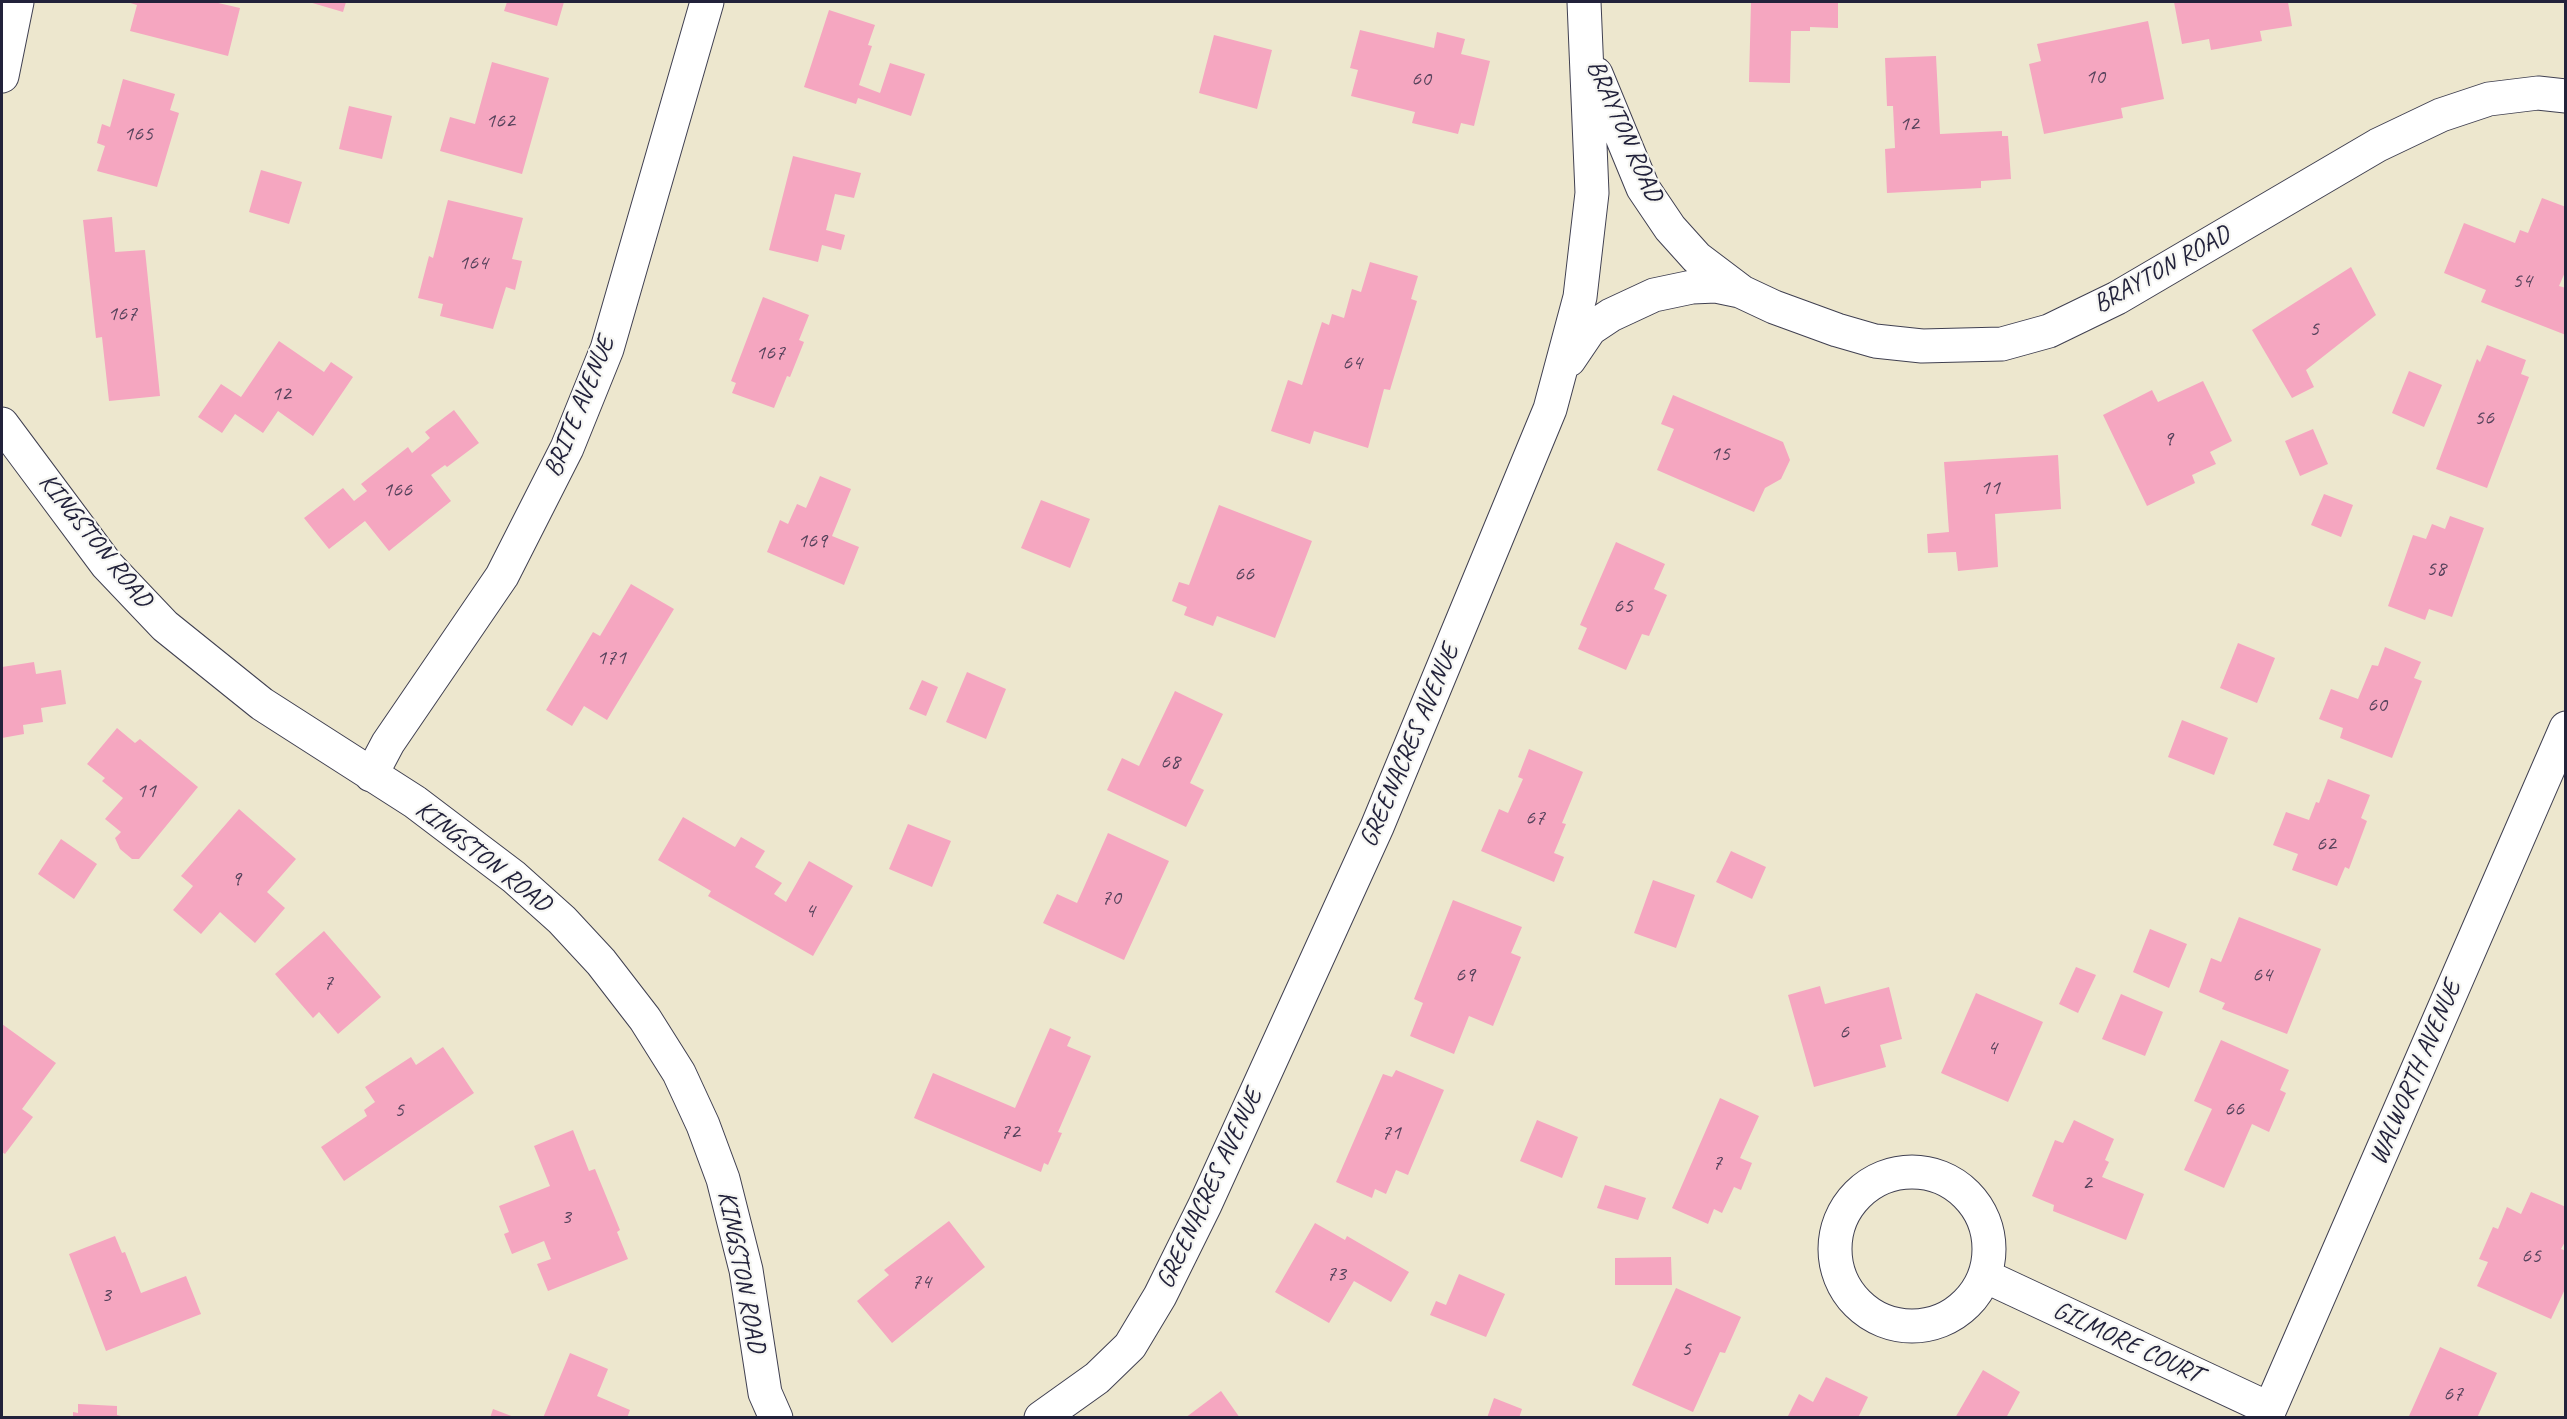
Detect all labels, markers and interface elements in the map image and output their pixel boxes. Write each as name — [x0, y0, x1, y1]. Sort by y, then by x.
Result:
street label: BRAYTON ROAD — [1579, 55, 1669, 207]
house number: 10 — [2085, 64, 2105, 90]
house number: 60 — [1411, 66, 1431, 92]
house number: 162 — [485, 108, 515, 134]
house number: 12 — [1899, 111, 1919, 137]
house number: 165 — [123, 121, 153, 147]
street label: BRAYTON ROAD — [2088, 220, 2236, 320]
house number: 164 — [458, 250, 488, 276]
house number: 54 — [2512, 268, 2532, 294]
house number: 167 — [107, 301, 137, 327]
house number: 5 — [2309, 316, 2319, 342]
street label: BRITE AVENUE — [538, 332, 622, 482]
house number: 167 — [755, 340, 785, 366]
house number: 64 — [1342, 350, 1362, 376]
house number: 12 — [271, 381, 291, 407]
house number: 56 — [2474, 405, 2494, 431]
house number: 9 — [2163, 426, 2173, 452]
house number: 15 — [1710, 441, 1730, 467]
street label: KINGSTON ROAD — [31, 468, 159, 614]
house number: 11 — [1980, 475, 2000, 501]
house number: 166 — [382, 477, 412, 503]
house number: 169 — [797, 528, 827, 554]
house number: 58 — [2426, 556, 2446, 582]
house number: 66 — [1234, 561, 1254, 587]
house number: 65 — [1613, 593, 1633, 619]
street label: GREENACRES AVENUE — [1353, 640, 1467, 852]
house number: 171 — [596, 645, 626, 671]
house number: 60 — [2367, 692, 2387, 718]
house number: 68 — [1160, 749, 1180, 775]
house number: 11 — [136, 778, 156, 804]
street label: KINGSTON ROAD — [409, 794, 557, 920]
house number: 67 — [1525, 805, 1545, 831]
house number: 62 — [2316, 831, 2336, 857]
house number: 9 — [231, 866, 241, 892]
house number: 70 — [1101, 885, 1121, 911]
house number: 4 — [805, 898, 815, 924]
house number: 69 — [1455, 962, 1475, 988]
house number: 64 — [2252, 962, 2272, 988]
house number: 7 — [323, 970, 333, 996]
street label: WALWORTH AVENUE — [2363, 976, 2469, 1170]
house number: 6 — [1839, 1019, 1849, 1045]
house number: 4 — [1987, 1035, 1997, 1061]
street label: GREENACRES AVENUE — [1150, 1084, 1270, 1294]
house number: 66 — [2224, 1096, 2244, 1122]
house number: 5 — [394, 1097, 404, 1123]
house number: 72 — [1000, 1119, 1020, 1145]
house number: 71 — [1381, 1120, 1401, 1146]
house number: 7 — [1712, 1150, 1722, 1176]
house number: 2 — [2082, 1170, 2092, 1196]
street label: KINGSTON ROAD — [710, 1189, 772, 1355]
house number: 3 — [561, 1204, 571, 1230]
house number: 65 — [2521, 1243, 2541, 1269]
house number: 73 — [1326, 1261, 1346, 1287]
house number: 74 — [911, 1269, 931, 1295]
house number: 3 — [101, 1282, 111, 1308]
street label: GILMORE COURT — [2048, 1295, 2206, 1391]
house number: 5 — [1681, 1336, 1691, 1362]
house number: 67 — [2443, 1381, 2463, 1407]

